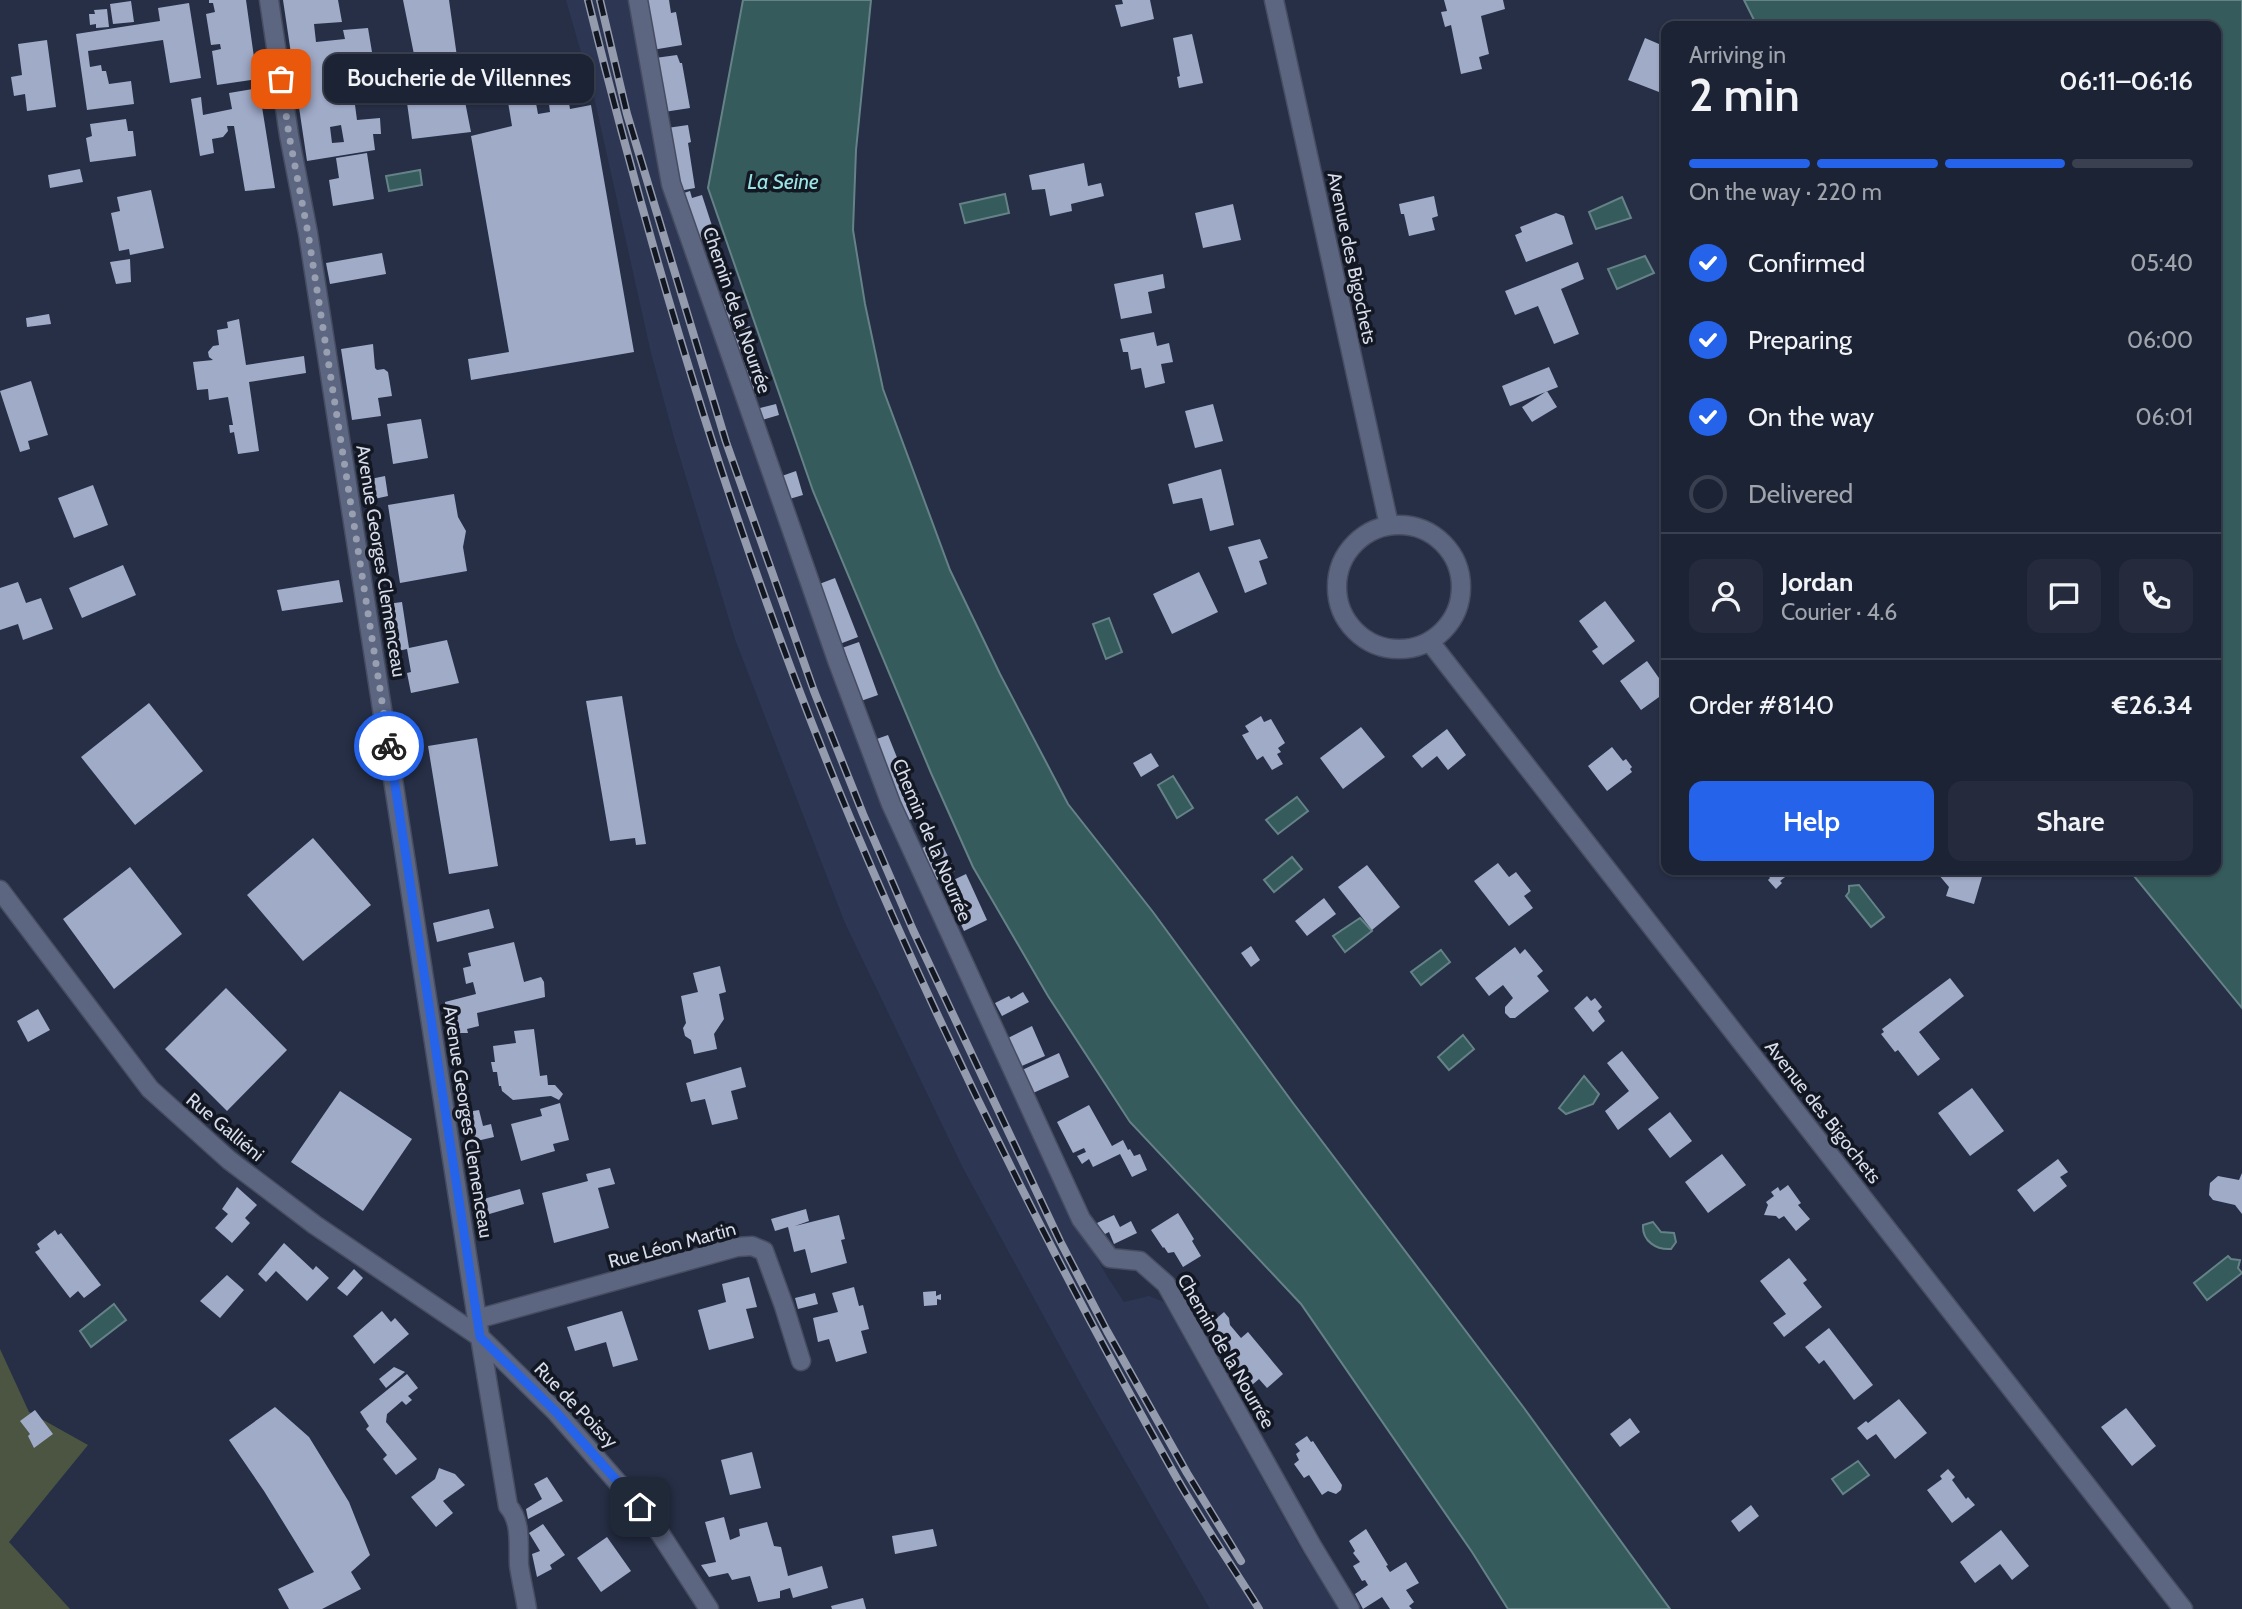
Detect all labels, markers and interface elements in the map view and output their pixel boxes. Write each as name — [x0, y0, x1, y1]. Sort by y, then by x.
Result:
text: Arriving in — [1689, 41, 1786, 69]
pin — [251, 49, 311, 109]
callout: Boucherie de Villennes — [323, 55, 592, 104]
icon: bag — [262, 60, 300, 98]
text: Boucherie de Villennes — [347, 64, 571, 92]
text: 06:11–06:16 — [2059, 65, 2193, 97]
text: 2 min — [1689, 67, 1800, 123]
water label: La Seine — [747, 169, 819, 194]
street label: Avenue des Bigochets — [1323, 170, 1381, 346]
text: On the way · 220 m — [1689, 178, 1882, 206]
street label: Chemin de la Nourrée — [698, 224, 776, 396]
icon: check — [1689, 244, 1727, 282]
text: Confirmed — [1748, 247, 1865, 279]
text: 05:40 — [2130, 249, 2193, 277]
icon: check — [1689, 321, 1727, 359]
text: Preparing — [1748, 324, 1852, 356]
text: 06:00 — [2127, 326, 2193, 354]
icon: check — [1689, 398, 1727, 436]
text: On the way — [1748, 401, 1874, 433]
text: 06:01 — [2136, 403, 2193, 431]
street label: Avenue Georges Clemenceau — [351, 443, 411, 679]
text: Delivered — [1748, 478, 1853, 510]
button: person — [1689, 559, 1763, 633]
button: chat — [2027, 559, 2101, 633]
button: phone — [2119, 559, 2193, 633]
text: Jordan — [1781, 566, 1853, 598]
text: Courier · 4.6 — [1781, 598, 1897, 626]
text: Order #8140 — [1689, 689, 1834, 721]
text: €26.34 — [2112, 689, 2193, 721]
courier — [354, 711, 424, 781]
icon: bike — [370, 727, 408, 765]
street label: Chemin de la Nourrée — [887, 755, 977, 925]
button: Help — [1689, 781, 1934, 861]
button: Share — [1948, 781, 2193, 861]
street label: Avenue Georges Clemenceau — [438, 1004, 498, 1240]
street label: Avenue des Bigochets — [1760, 1036, 1886, 1188]
street label: Rue Galliéni — [181, 1088, 269, 1166]
street label: Rue Léon Martin — [606, 1217, 738, 1273]
street label: Chemin de la Nourrée — [1172, 1270, 1280, 1433]
street label: Rue de Poissy — [529, 1357, 623, 1453]
pin — [610, 1477, 670, 1537]
icon: home — [621, 1488, 659, 1526]

